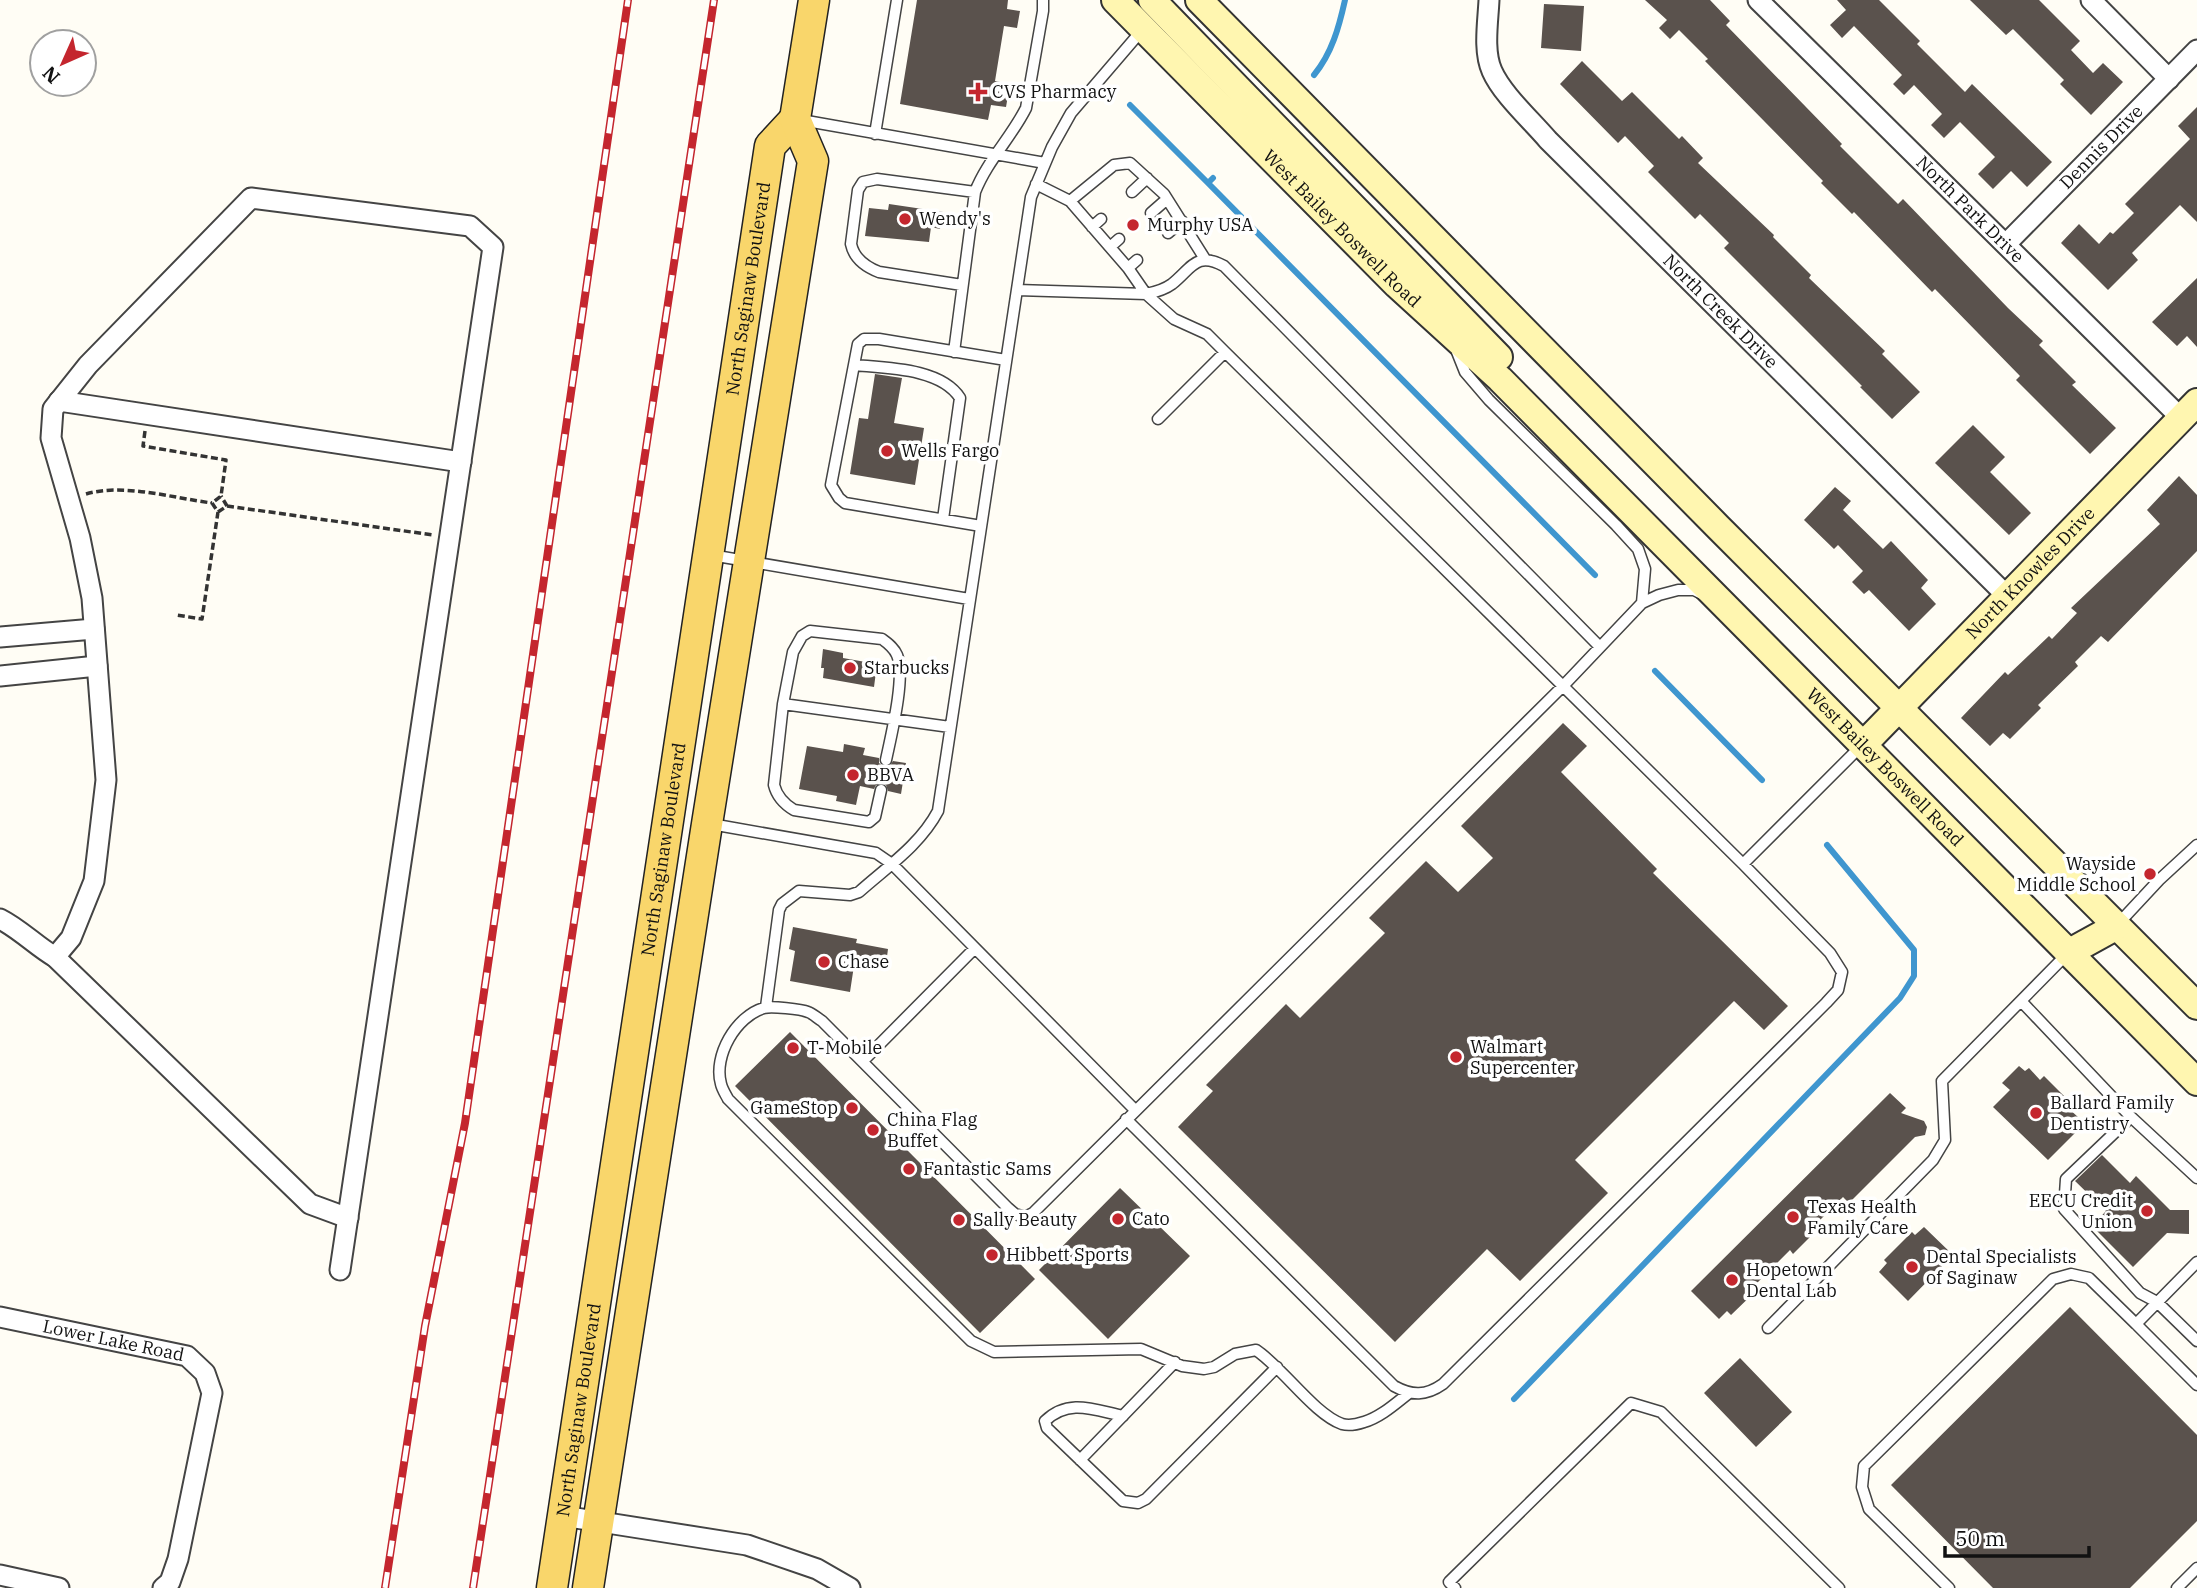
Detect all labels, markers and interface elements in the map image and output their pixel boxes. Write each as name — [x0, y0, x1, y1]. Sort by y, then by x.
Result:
north arrow — [28, 28, 98, 98]
text: N — [37, 61, 65, 89]
place label: CVS Pharmacy — [992, 80, 1117, 103]
marker: CVS Pharmacy — [970, 84, 986, 100]
street label: Dennis Drive — [2054, 100, 2148, 194]
street label: West Bailey Boswell Road — [1258, 144, 1426, 312]
street label: North Park Drive — [1911, 151, 2029, 268]
street label: North Saginaw Boulevard — [720, 180, 775, 397]
place label: Wendy's — [919, 207, 991, 230]
marker: Wendy's — [897, 211, 913, 227]
place label: Murphy USA — [1147, 213, 1254, 236]
marker: Murphy USA — [1125, 217, 1141, 233]
street label: North Creek Drive — [1658, 249, 1783, 373]
place label: Wells Fargo — [901, 439, 999, 462]
marker: Wells Fargo — [879, 443, 895, 459]
street label: North Knowles Drive — [1961, 502, 2100, 644]
place label: Starbucks — [864, 656, 949, 679]
marker: Starbucks — [842, 660, 858, 676]
street label: West Bailey Boswell Road — [1802, 683, 1969, 851]
street label: North Saginaw Boulevard — [636, 741, 691, 958]
place label: BBVA — [867, 763, 915, 786]
marker: BBVA — [845, 767, 861, 783]
place label: Wayside Middle School — [2017, 852, 2136, 896]
marker: Wayside Middle School — [2142, 866, 2158, 882]
place label: Chase — [838, 950, 889, 973]
marker: Chase — [816, 954, 832, 970]
place label: Walmart Supercenter — [1470, 1035, 1575, 1079]
place label: T-Mobile — [807, 1036, 882, 1059]
marker: T-Mobile — [785, 1040, 801, 1056]
marker: Walmart Supercenter — [1448, 1049, 1464, 1065]
place label: Ballard Family Dentistry — [2050, 1091, 2174, 1135]
place label: GameStop — [750, 1096, 838, 1119]
marker: GameStop — [844, 1100, 860, 1116]
marker: Ballard Family Dentistry — [2028, 1105, 2044, 1121]
place label: China Flag Buffet — [887, 1108, 977, 1152]
marker: China Flag Buffet — [865, 1122, 881, 1138]
place label: Fantastic Sams — [923, 1157, 1052, 1180]
marker: Fantastic Sams — [901, 1161, 917, 1177]
place label: EECU Credit Union — [2029, 1189, 2133, 1233]
place label: Texas Health Family Care — [1807, 1195, 1917, 1239]
marker: EECU Credit Union — [2139, 1203, 2155, 1219]
place label: Cato — [1132, 1207, 1170, 1230]
place label: Sally Beauty — [973, 1208, 1077, 1231]
marker: Texas Health Family Care — [1785, 1209, 1801, 1225]
marker: Cato — [1110, 1211, 1126, 1227]
marker: Sally Beauty — [951, 1212, 967, 1228]
place label: Hibbett Sports — [1006, 1243, 1129, 1266]
place label: Dental Specialists of Saginaw — [1926, 1245, 2077, 1289]
marker: Hibbett Sports — [984, 1247, 1000, 1263]
place label: Hopetown Dental Lab — [1746, 1258, 1837, 1302]
marker: Dental Specialists of Saginaw — [1904, 1259, 1920, 1275]
marker: Hopetown Dental Lab — [1724, 1272, 1740, 1288]
street label: North Saginaw Boulevard — [551, 1301, 606, 1518]
street label: Lower Lake Road — [41, 1314, 187, 1366]
scale bar — [1945, 1514, 2088, 1558]
text: 50 m — [1955, 1524, 2005, 1552]

